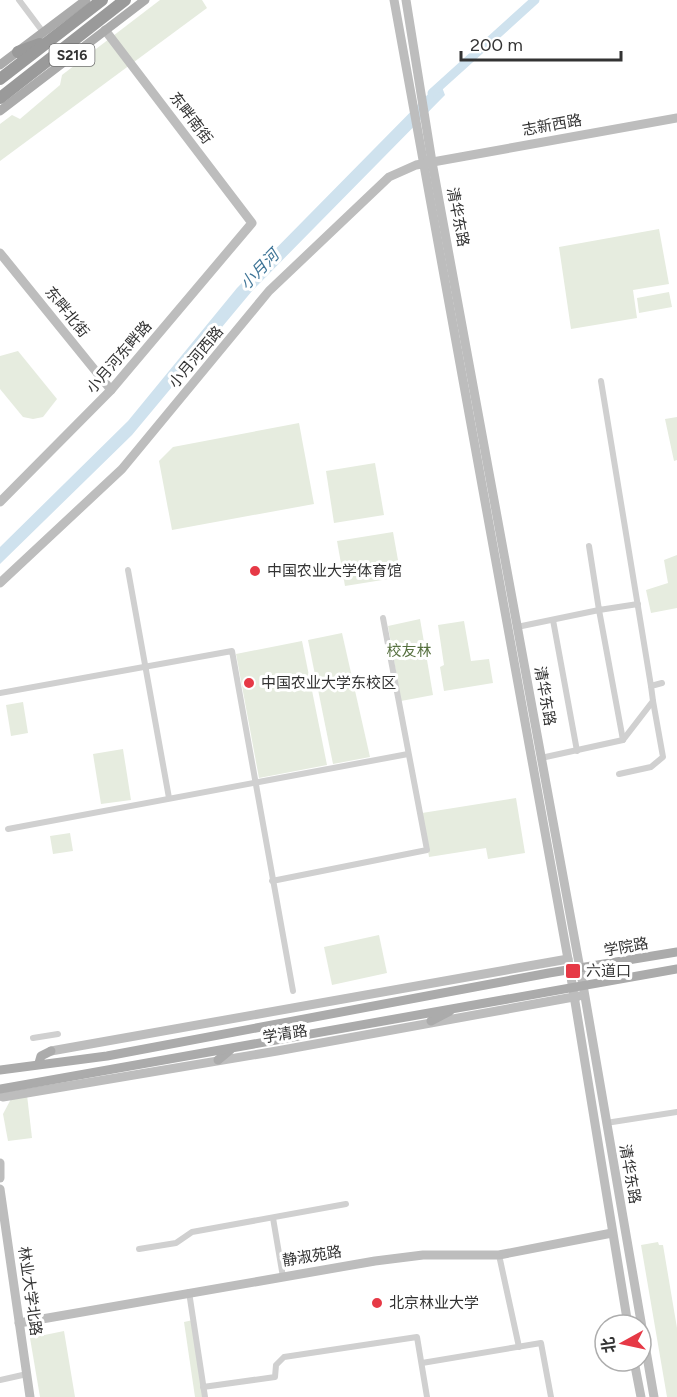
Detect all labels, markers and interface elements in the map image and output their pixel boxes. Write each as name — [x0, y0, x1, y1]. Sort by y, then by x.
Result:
scale bar — [461, 24, 622, 62]
text: 200 m — [470, 34, 523, 56]
road number: S216 — [50, 44, 94, 66]
street label: 东畔南街 — [166, 89, 216, 147]
street label: 志新西路 — [521, 111, 583, 139]
street label: 清华东路 — [443, 186, 473, 248]
water label: 小月河 — [236, 243, 285, 293]
street label: 东畔北街 — [41, 283, 93, 341]
street label: 小月河东畔路 — [83, 317, 155, 397]
street label: 小月河西路 — [165, 322, 227, 392]
place label: 中国农业大学体育馆 — [267, 562, 402, 580]
marker: 中国农业大学体育馆 — [248, 564, 262, 578]
park label: 校友林 — [386, 642, 432, 660]
street label: 清华东路 — [531, 665, 559, 727]
place label: 中国农业大学东校区 — [261, 674, 396, 692]
marker: 中国农业大学东校区 — [242, 676, 256, 690]
street label: 学院路 — [602, 934, 650, 960]
marker: 六道口 — [564, 962, 582, 980]
place label: 六道口 — [586, 962, 631, 980]
street label: 学清路 — [261, 1022, 309, 1046]
street label: 清华东路 — [616, 1143, 644, 1205]
street label: 静淑苑路 — [281, 1242, 343, 1270]
street label: 林业大学北路 — [15, 1245, 45, 1337]
place label: 北京林业大学 — [389, 1294, 479, 1312]
marker: 北京林业大学 — [370, 1296, 384, 1310]
north arrow — [593, 1313, 653, 1373]
text: 北 — [598, 1336, 619, 1354]

